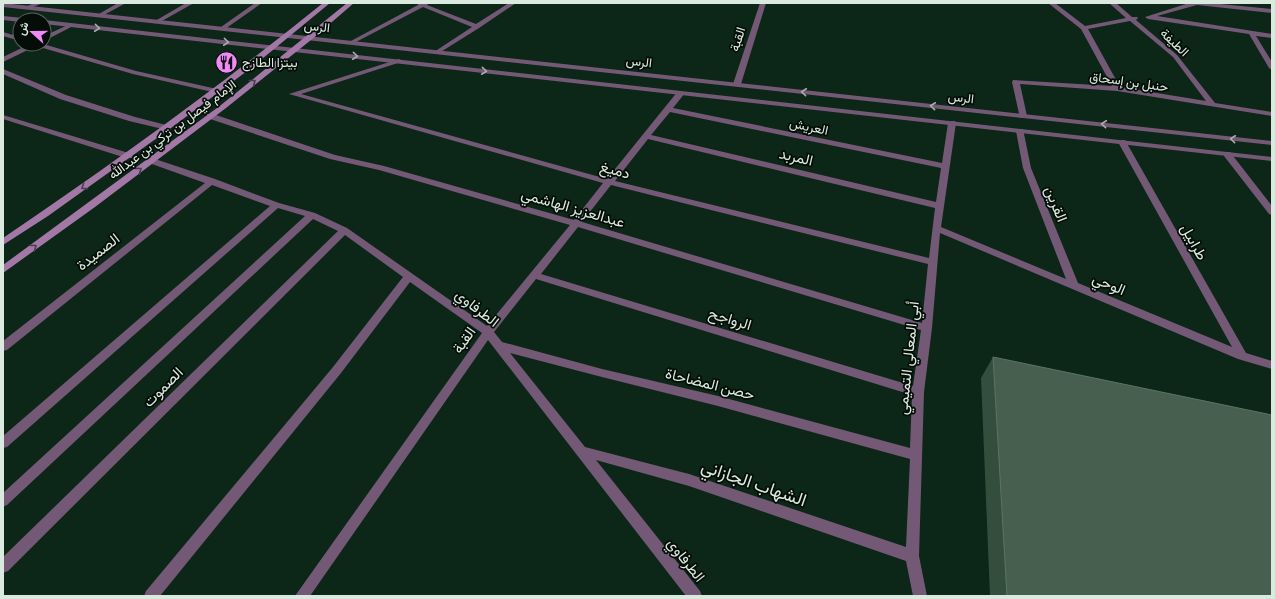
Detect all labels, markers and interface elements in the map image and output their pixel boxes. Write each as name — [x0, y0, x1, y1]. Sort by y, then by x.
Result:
north arrow — [12, 12, 52, 52]
street label: الرس — [303, 17, 331, 36]
text: ش — [14, 20, 32, 37]
one-way arrow — [94, 23, 100, 32]
street label: القبة — [726, 25, 749, 53]
street label: الطيفة — [1157, 25, 1193, 60]
one-way arrow — [223, 37, 229, 46]
restaurant icon: بيتزا الطازج — [213, 49, 239, 75]
one-way arrow — [352, 51, 358, 60]
street label: الرس — [625, 52, 653, 71]
place label: بيتزا الطازج — [242, 54, 298, 72]
one-way arrow — [481, 66, 487, 75]
street label: حنبل بن إسحاق — [1088, 68, 1170, 96]
street label: الإمام فيصل بن تركي بن عبدالله — [105, 76, 241, 185]
one-way arrow — [249, 80, 256, 87]
one-way arrow — [801, 87, 807, 96]
street label: الرس — [947, 88, 975, 107]
one-way arrow — [930, 101, 936, 110]
street label: العريش — [788, 114, 830, 139]
one-way arrow — [1101, 120, 1107, 129]
one-way arrow — [1230, 134, 1236, 143]
street label: المربد — [777, 143, 815, 170]
street label: دميغ — [597, 156, 632, 185]
one-way arrow — [135, 168, 142, 175]
one-way arrow — [81, 182, 88, 190]
street label: القرين — [1040, 183, 1072, 225]
street label: عبدالعزيز الهاشمي — [518, 184, 627, 235]
street label: طرابيل — [1177, 220, 1212, 263]
street label: الصميدة — [72, 229, 123, 274]
one-way arrow — [30, 244, 37, 251]
street label: الوحي — [1088, 268, 1129, 303]
street label: الطرفاوي — [449, 285, 503, 334]
street label: أبي المعالي التميمي — [892, 300, 927, 416]
street label: الرواجح — [706, 303, 754, 336]
street label: القبة — [448, 323, 479, 357]
street label: الصموت — [139, 363, 187, 411]
street label: حصن المضاحاة — [663, 363, 757, 405]
street label: الشهاب الجازاني — [697, 454, 810, 515]
street label: الطرفاوي — [660, 534, 709, 588]

